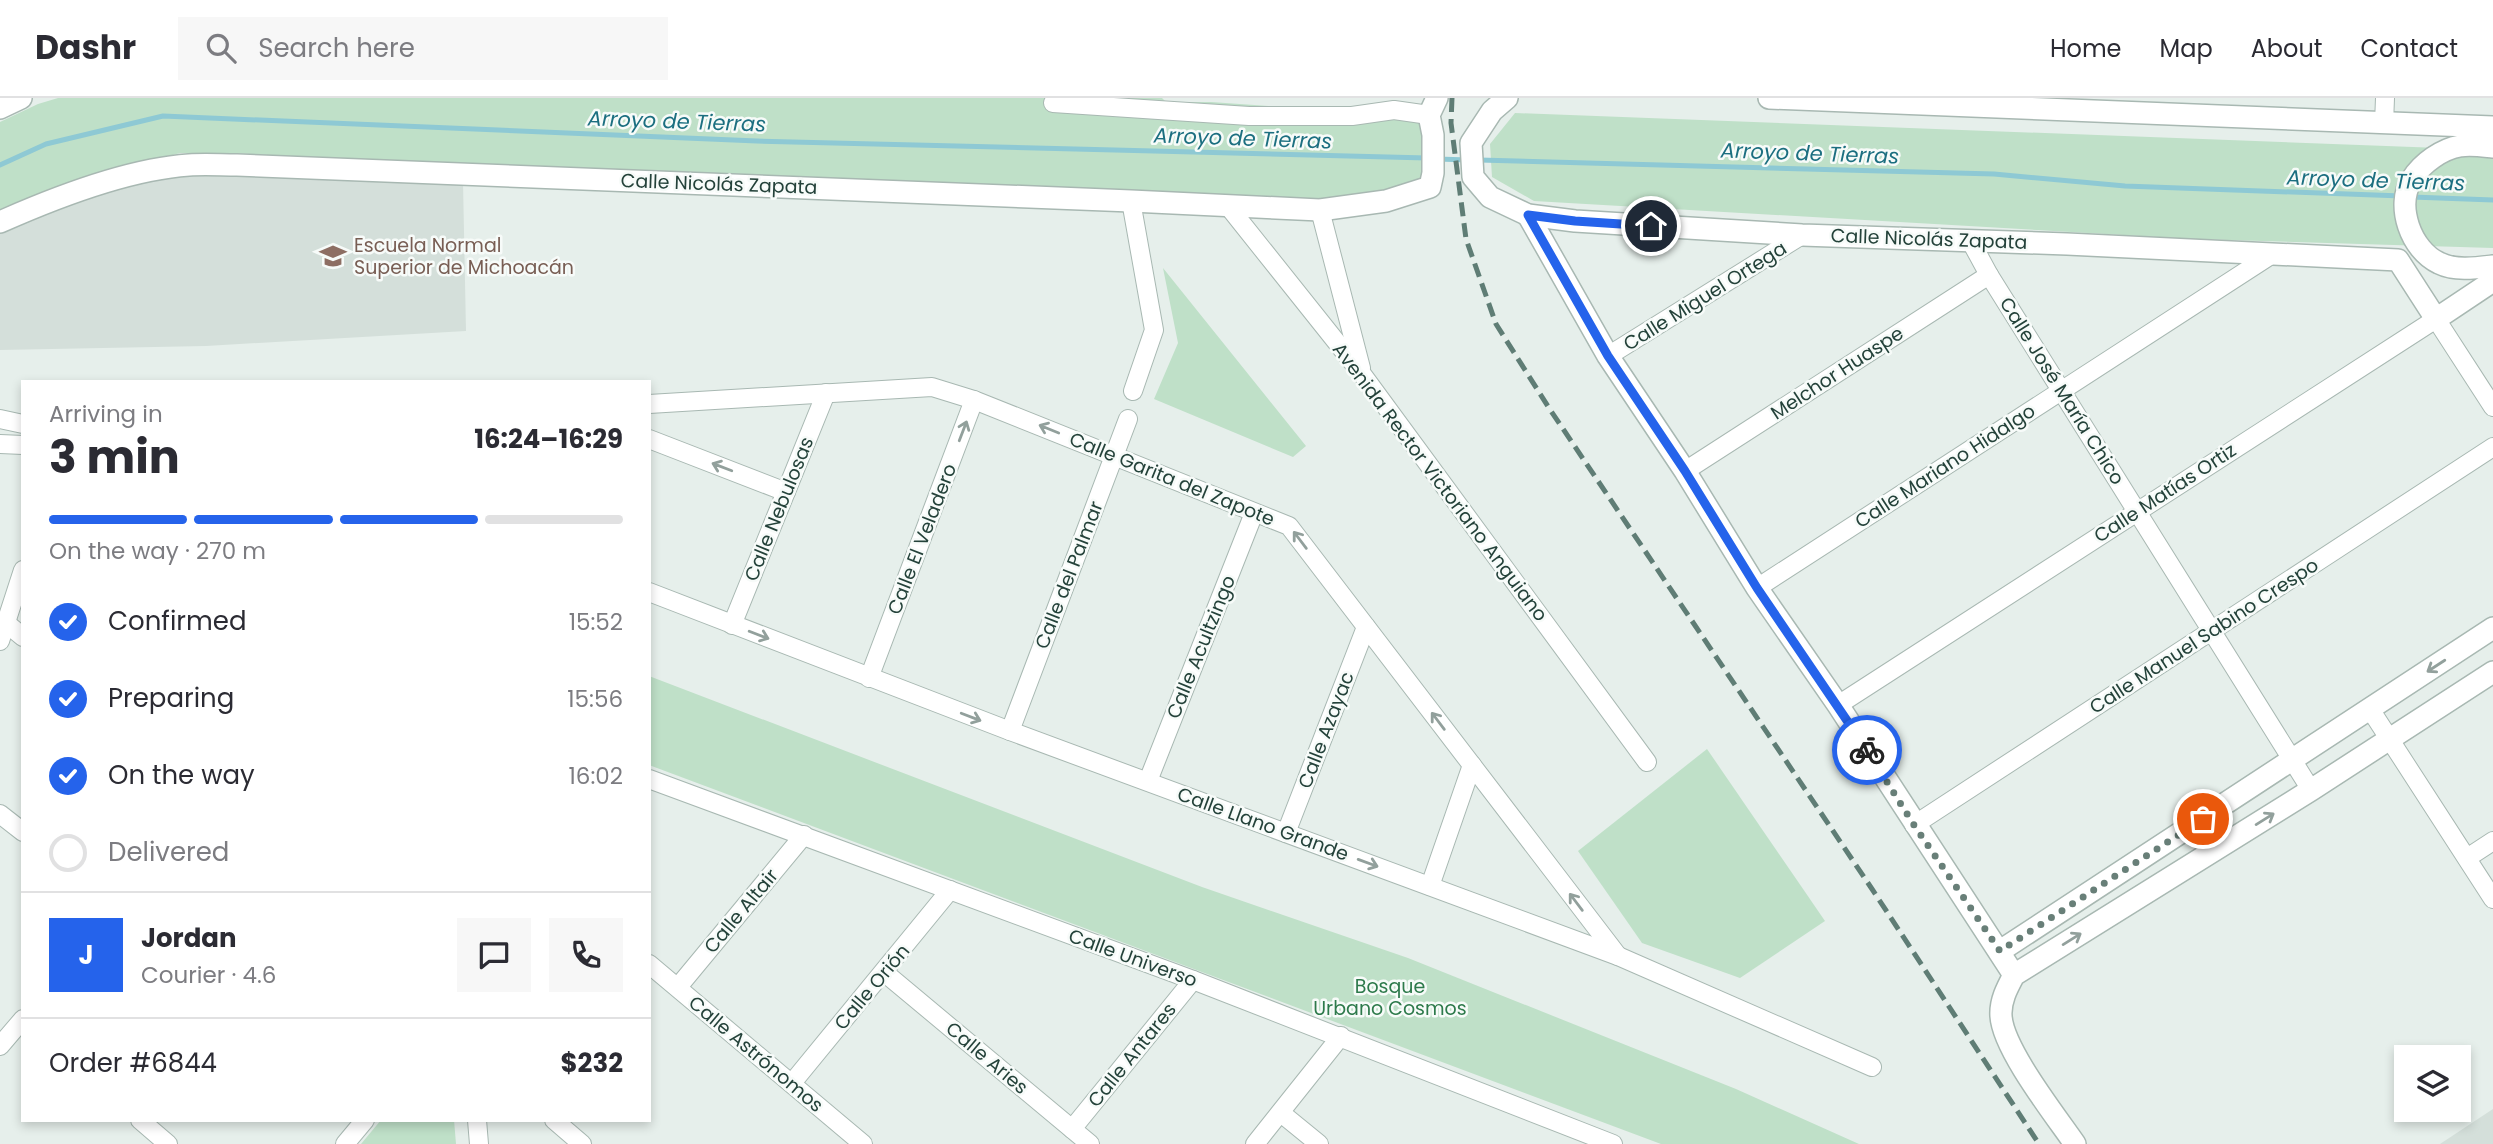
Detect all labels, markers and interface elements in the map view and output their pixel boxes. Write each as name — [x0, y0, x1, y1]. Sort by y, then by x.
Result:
search box — [178, 17, 668, 80]
text: Dashr — [35, 24, 136, 71]
icon: search — [202, 29, 240, 67]
text: Search here — [258, 30, 415, 66]
text: Home — [2050, 32, 2122, 65]
text: Map — [2160, 32, 2213, 65]
text: About — [2251, 32, 2322, 65]
text: Contact — [2360, 32, 2458, 65]
water label: Arroyo de Tierras — [586, 103, 767, 139]
water label: Arroyo de Tierras — [1152, 120, 1333, 156]
water label: Arroyo de Tierras — [1719, 135, 1900, 171]
water label: Arroyo de Tierras — [2285, 162, 2466, 198]
street label: Calle Nicolás Zapata — [620, 167, 818, 201]
pin — [1621, 196, 1681, 256]
icon: home — [1632, 207, 1670, 245]
street label: Calle Nicolás Zapata — [1830, 222, 2028, 256]
place label: Escuela Normal Superior de Michoacán — [354, 232, 574, 281]
street label: Calle Miguel Ortega — [1618, 235, 1792, 357]
school or university icon: Escuela Normal Superior de Michoacán — [318, 241, 348, 271]
street label: Calle José María Chico — [1993, 292, 2131, 490]
street label: Melchor Huaspe — [1765, 320, 1909, 426]
street label: Avenida Rector Victoriano Anguiano — [1326, 337, 1554, 627]
street label: Calle Mariano Hidalgo — [1850, 397, 2040, 535]
text: Arriving in — [49, 398, 163, 430]
one-way arrow — [957, 420, 970, 442]
text: 16:24–16:29 — [474, 421, 623, 457]
one-way arrow — [1039, 422, 1060, 435]
text: 3 min — [49, 425, 180, 489]
street label: Calle Garita del Zapote — [1065, 425, 1279, 533]
street label: Calle Nebulosas — [738, 433, 820, 585]
street label: Calle Matías Ortiz — [2089, 437, 2241, 549]
one-way arrow — [712, 460, 733, 473]
street label: Calle El Veladero — [881, 460, 963, 618]
street label: Calle del Palmar — [1028, 497, 1110, 653]
one-way arrow — [1292, 532, 1307, 550]
text: On the way · 270 m — [49, 535, 266, 567]
street label: Calle Manuel Sabino Crespo — [2084, 552, 2324, 720]
street label: Calle Acultzingo — [1160, 571, 1242, 723]
icon: check — [49, 603, 87, 641]
text: Confirmed — [108, 603, 246, 639]
text: 15:52 — [569, 606, 623, 638]
one-way arrow — [747, 630, 769, 642]
one-way arrow — [2427, 658, 2446, 673]
street label: Calle Azayac — [1291, 668, 1361, 792]
icon: check — [49, 680, 87, 718]
text: Preparing — [108, 680, 234, 716]
text: 15:56 — [567, 683, 623, 715]
one-way arrow — [959, 711, 981, 724]
one-way arrow — [1431, 712, 1445, 731]
courier — [1832, 715, 1902, 785]
icon: bike — [1848, 731, 1886, 769]
icon: check — [49, 757, 87, 795]
text: On the way — [108, 757, 255, 793]
text: 16:02 — [568, 760, 623, 792]
street label: Calle Llano Grande — [1174, 780, 1352, 868]
pin — [2173, 789, 2233, 849]
icon: bag — [2184, 800, 2222, 838]
one-way arrow — [2255, 811, 2275, 825]
text: Delivered — [108, 834, 229, 870]
one-way arrow — [1357, 858, 1379, 871]
street label: Calle Altair — [698, 863, 784, 959]
one-way arrow — [1569, 893, 1584, 911]
button: chat — [457, 918, 531, 992]
button: phone — [549, 918, 623, 992]
text: Jordan — [141, 920, 237, 956]
street label: Calle Universo — [1065, 922, 1201, 994]
one-way arrow — [2062, 931, 2081, 946]
text: J — [78, 937, 94, 973]
street label: Calle Orión — [828, 938, 916, 1036]
text: Courier · 4.6 — [141, 959, 276, 991]
park label: Bosque Urbano Cosmos — [1313, 973, 1467, 1022]
street label: Calle Astrónomos — [683, 989, 829, 1119]
street label: Calle Antares — [1081, 997, 1183, 1113]
street label: Calle Aries — [940, 1016, 1034, 1100]
text: Order #6844 — [49, 1045, 217, 1081]
text: $232 — [560, 1045, 623, 1081]
map controls — [2394, 1045, 2471, 1122]
button: layers — [2394, 1045, 2471, 1122]

